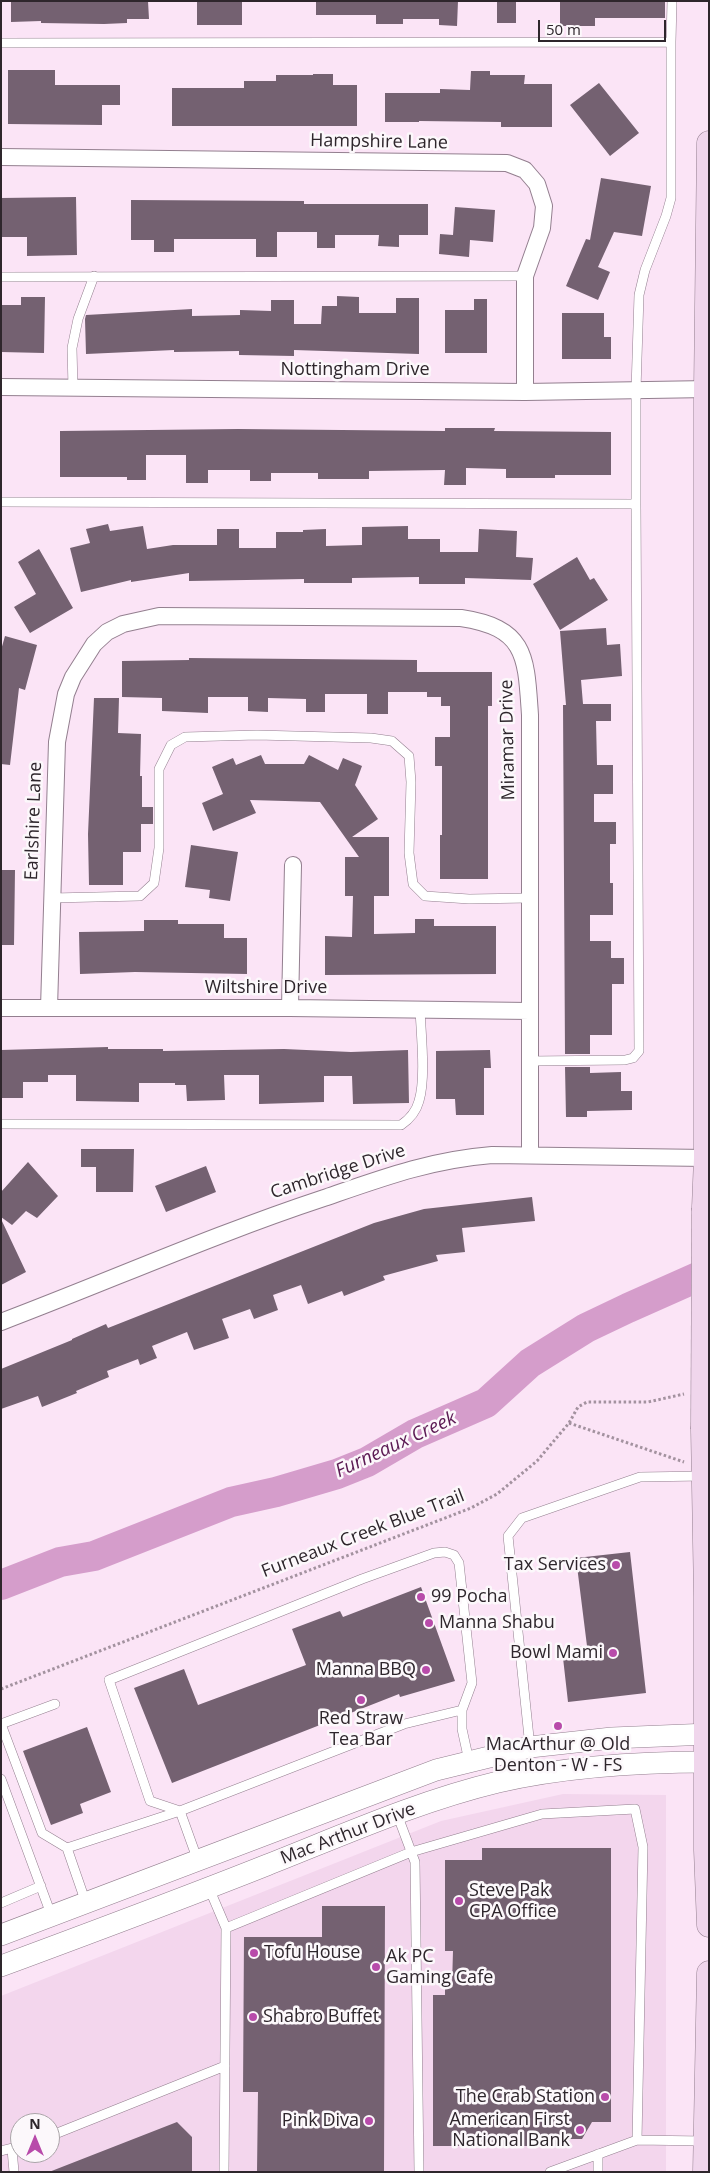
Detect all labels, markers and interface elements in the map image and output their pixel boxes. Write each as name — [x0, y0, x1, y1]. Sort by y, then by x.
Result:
scale bar — [540, 10, 668, 42]
text: 50 m — [546, 19, 581, 39]
street label: Hampshire Lane — [310, 130, 448, 154]
street label: Nottingham Drive — [280, 359, 430, 381]
street label: Miramar Drive — [496, 679, 520, 801]
street label: Earlshire Lane — [21, 761, 47, 881]
street label: Wiltshire Drive — [205, 977, 327, 999]
street label: Cambridge Drive — [268, 1140, 408, 1204]
water label: Furneaux Creek — [332, 1407, 460, 1483]
street label: Furneaux Creek Blue Trail — [259, 1485, 467, 1583]
place label: Tax Services — [504, 1554, 606, 1576]
marker: Tax Services — [610, 1559, 622, 1571]
place label: 99 Pocha — [431, 1586, 508, 1608]
marker: 99 Pocha — [415, 1591, 427, 1603]
place label: Manna Shabu — [439, 1612, 555, 1634]
marker: Manna Shabu — [423, 1617, 435, 1629]
place label: Bowl Mami — [510, 1642, 603, 1664]
marker: Bowl Mami — [607, 1647, 619, 1659]
place label: Manna BBQ — [316, 1659, 416, 1681]
marker: Manna BBQ — [420, 1664, 432, 1676]
marker: Red Straw Tea Bar — [355, 1694, 367, 1706]
place label: Red Straw Tea Bar — [319, 1708, 403, 1750]
marker: MacArthur @ Old Denton - W - FS — [552, 1720, 564, 1732]
place label: MacArthur @ Old Denton - W - FS — [486, 1734, 630, 1776]
street label: Mac Arthur Drive — [277, 1798, 419, 1870]
place label: Steve Pak CPA Office — [469, 1880, 557, 1922]
marker: Steve Pak CPA Office — [453, 1895, 465, 1907]
place label: Tofu House — [264, 1942, 360, 1964]
place label: Ak PC Gaming Cafe — [386, 1946, 493, 1988]
marker: Tofu House — [248, 1947, 260, 1959]
marker: Ak PC Gaming Cafe — [370, 1961, 382, 1973]
place label: Shabro Buffet — [263, 2006, 379, 2028]
marker: Shabro Buffet — [247, 2011, 259, 2023]
place label: The Crab Station — [456, 2086, 595, 2108]
marker: The Crab Station — [599, 2091, 611, 2103]
place label: American First National Bank — [449, 2109, 570, 2152]
place label: Pink Diva — [282, 2110, 359, 2132]
north arrow — [10, 2113, 60, 2163]
text: N — [29, 2114, 41, 2133]
marker: Pink Diva — [363, 2115, 375, 2127]
marker: American First National Bank — [574, 2124, 586, 2136]

